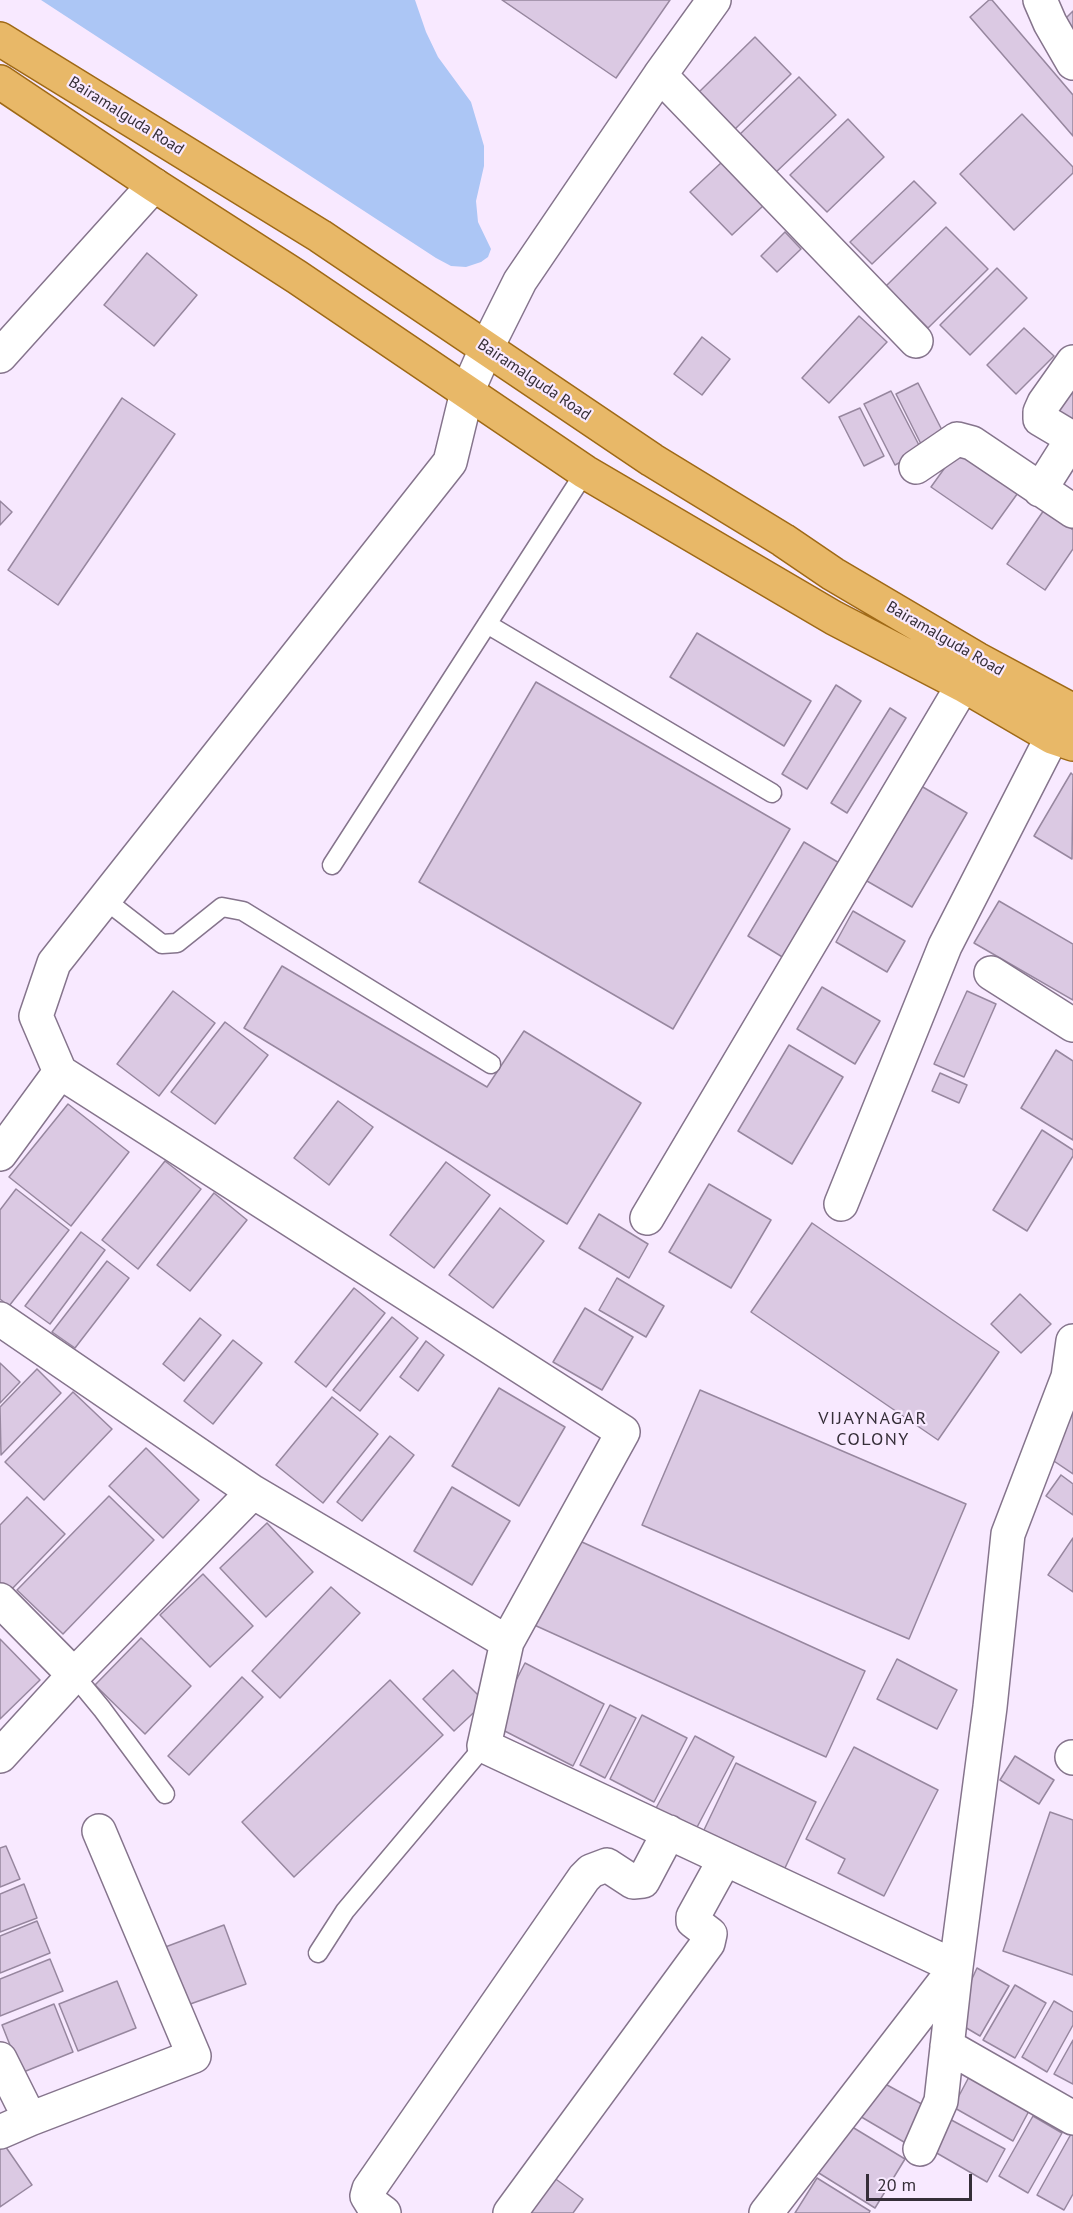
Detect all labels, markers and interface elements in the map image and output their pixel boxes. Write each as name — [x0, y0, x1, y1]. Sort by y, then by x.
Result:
street label: Bairamalguda Road — [65, 73, 187, 159]
street label: Bairamalguda Road — [474, 335, 594, 425]
street label: Bairamalguda Road — [883, 598, 1007, 680]
district label: VIJAYNAGAR COLONY — [818, 1408, 928, 1450]
scale bar — [869, 2162, 976, 2200]
text: 20 m — [877, 2173, 916, 2196]

